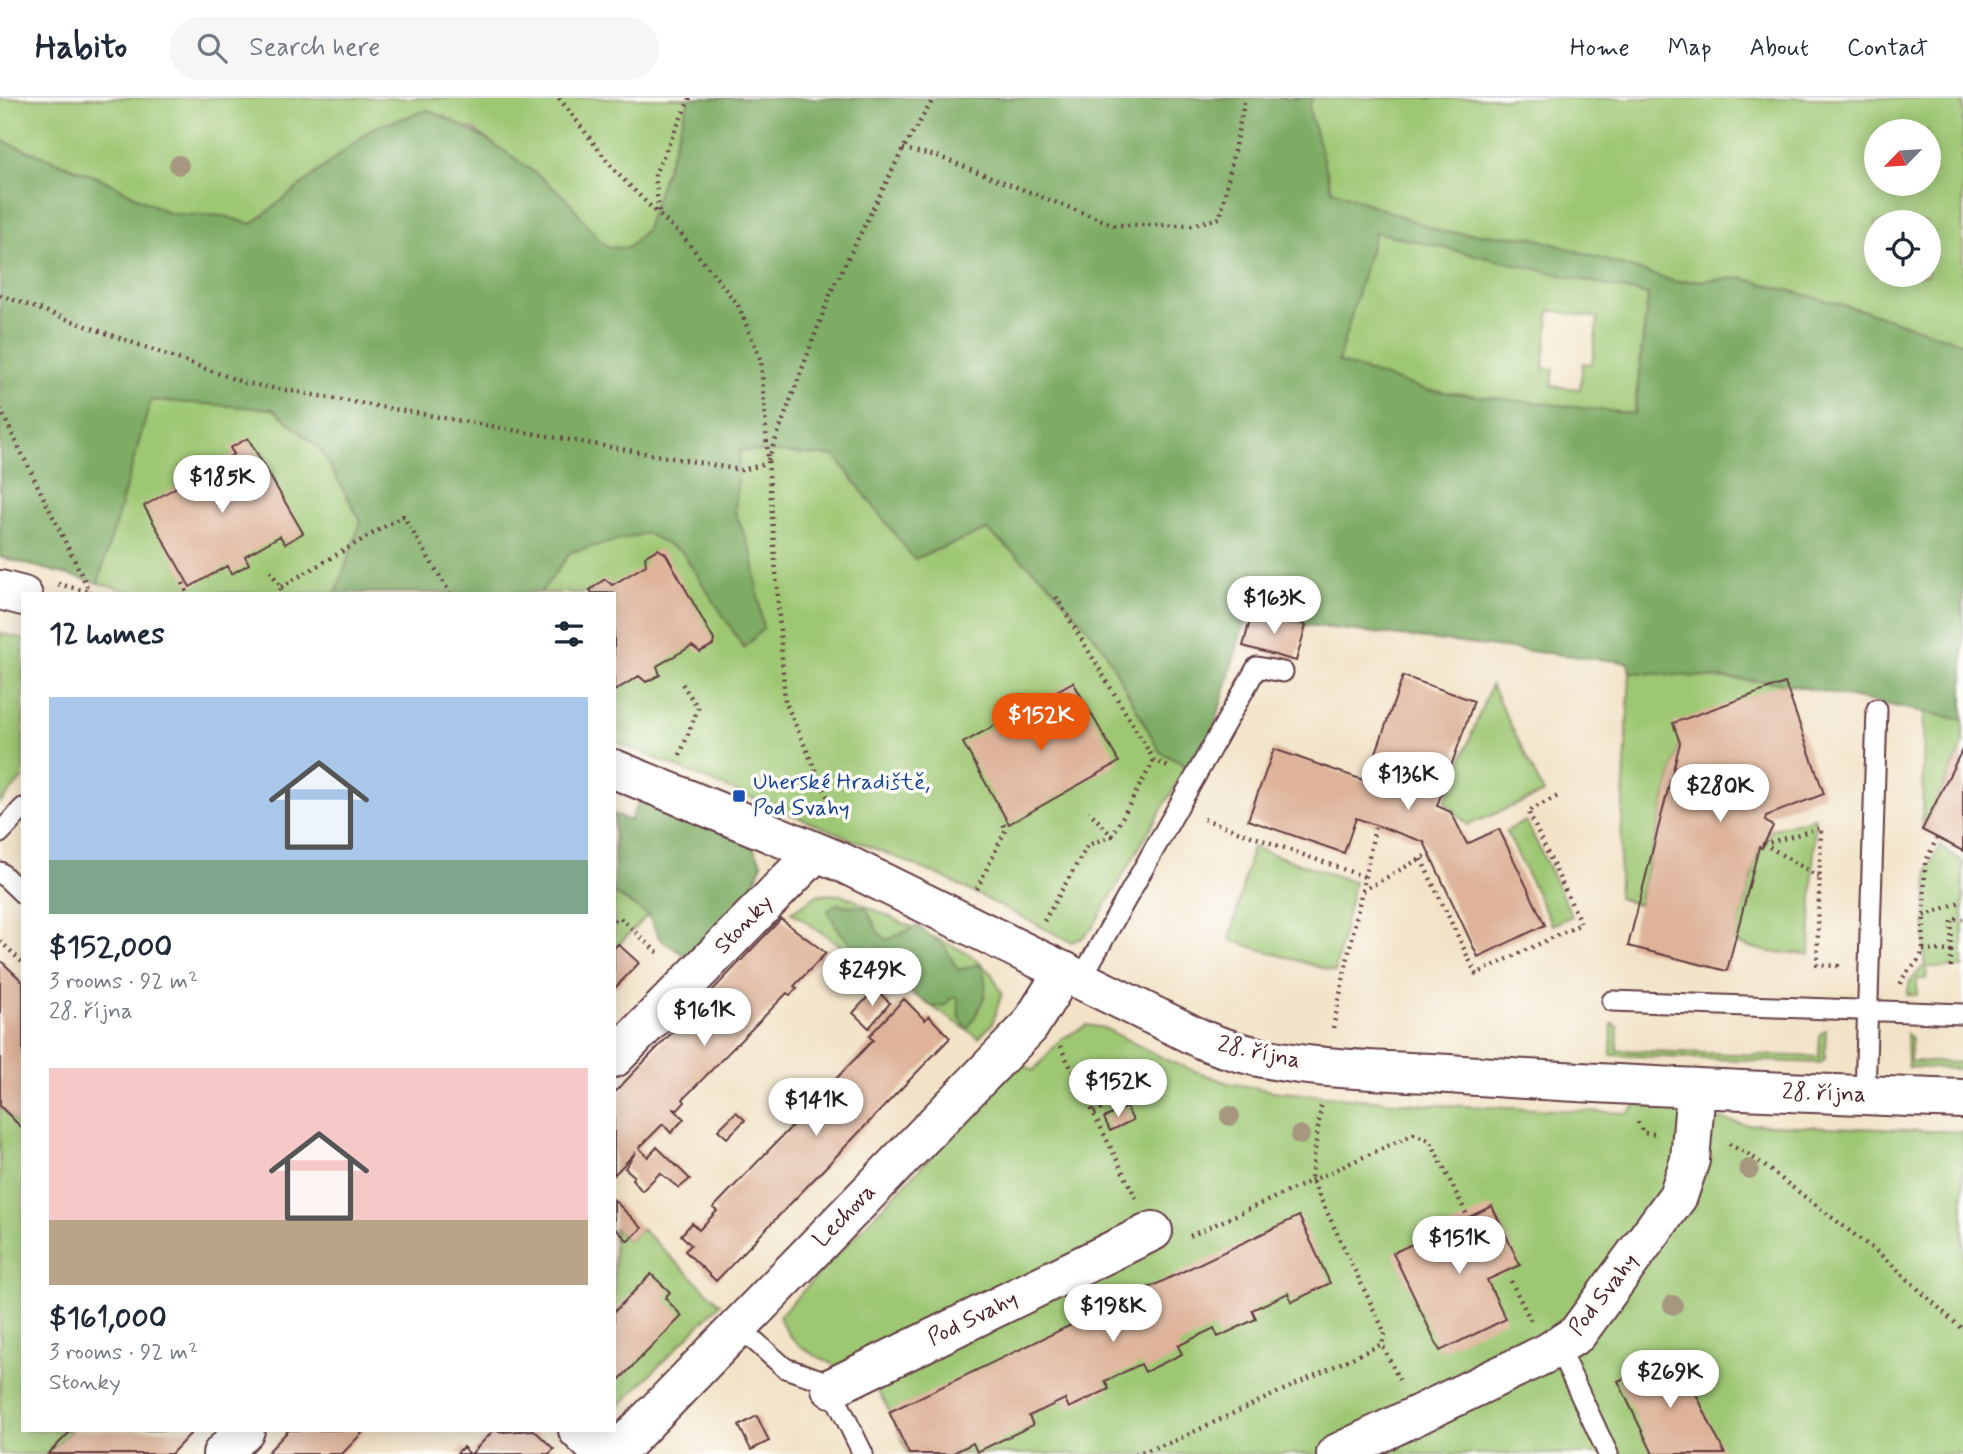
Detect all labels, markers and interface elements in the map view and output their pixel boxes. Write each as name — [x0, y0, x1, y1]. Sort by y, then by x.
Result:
search box — [169, 17, 659, 80]
text: Habito — [35, 26, 127, 70]
icon: search — [193, 29, 231, 67]
text: Search here — [249, 31, 380, 65]
text: Home — [1570, 33, 1630, 64]
text: Map — [1668, 33, 1712, 64]
text: About — [1750, 33, 1809, 64]
text: Contact — [1847, 33, 1928, 64]
north arrow — [1864, 119, 1941, 196]
map controls — [1864, 119, 1941, 287]
button: locate — [1864, 210, 1941, 287]
pin: $185K — [173, 456, 271, 515]
text: $185K — [189, 463, 255, 493]
pin: $163K — [1225, 576, 1323, 636]
text: $163K — [1243, 584, 1305, 614]
text: 12 homes — [49, 615, 165, 654]
icon: filters — [550, 615, 588, 653]
pin: $152K — [992, 694, 1090, 753]
text: $152K — [1008, 701, 1074, 731]
icon: home — [256, 742, 382, 868]
pin: $136K — [1359, 752, 1457, 812]
text: $136K — [1378, 760, 1438, 790]
pin: $280K — [1671, 764, 1769, 824]
place label: Uherské Hradiště, Pod Svahy — [753, 768, 930, 824]
text: $280K — [1686, 772, 1754, 802]
marker: Uherské Hradiště, Pod Svahy — [731, 788, 747, 804]
street label: Stonky — [708, 889, 780, 961]
text: $152,000 — [49, 928, 172, 967]
pin: $249K — [823, 948, 921, 1008]
text: $249K — [838, 956, 906, 986]
text: 3 rooms · 92 m² — [49, 967, 198, 997]
pin: $161K — [655, 988, 753, 1048]
text: $161K — [673, 996, 735, 1026]
text: 28. října — [49, 997, 133, 1027]
street label: 28. října — [1215, 1030, 1303, 1076]
pin: $152K — [1069, 1060, 1167, 1119]
text: $152K — [1085, 1067, 1151, 1097]
street label: 28. října — [1782, 1078, 1866, 1110]
pin: $141K — [767, 1079, 865, 1138]
text: $141K — [785, 1086, 847, 1116]
icon: home — [256, 1113, 382, 1239]
street label: Lechova — [807, 1178, 883, 1254]
pin: $151K — [1410, 1216, 1508, 1276]
text: $151K — [1428, 1224, 1490, 1254]
street label: Pod Svahy — [1562, 1248, 1646, 1342]
street label: Pod Svahy — [923, 1284, 1023, 1354]
pin: $198K — [1064, 1284, 1162, 1344]
text: $198K — [1080, 1292, 1146, 1322]
text: $161,000 — [49, 1299, 167, 1338]
text: 3 rooms · 92 m² — [49, 1338, 198, 1368]
pin: $269K — [1621, 1350, 1719, 1410]
text: $269K — [1637, 1358, 1703, 1388]
text: Stonky — [49, 1368, 121, 1398]

